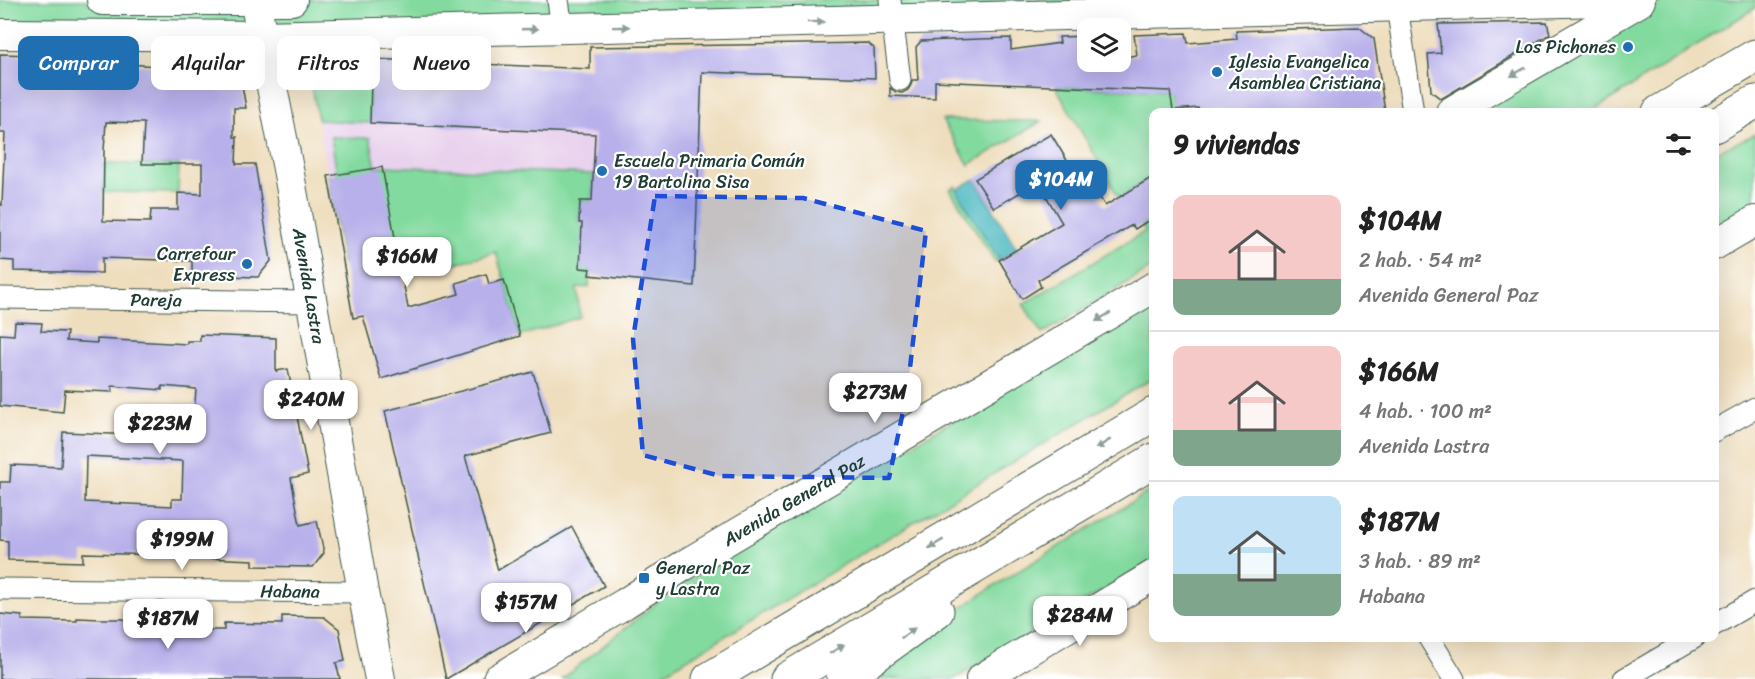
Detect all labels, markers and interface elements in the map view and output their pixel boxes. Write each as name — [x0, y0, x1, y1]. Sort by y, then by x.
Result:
one-way arrow — [806, 17, 825, 26]
map controls — [1077, 18, 1131, 72]
button: layers — [1077, 18, 1131, 72]
one-way arrow — [611, 22, 630, 31]
one-way arrow — [521, 24, 540, 34]
place label: Los Pichones — [1515, 31, 1617, 63]
chip: Comprar — [18, 36, 139, 90]
chip: Alquilar — [151, 36, 265, 90]
chip: Filtros — [277, 36, 380, 90]
chip: Nuevo — [392, 36, 491, 90]
marker: Los Pichones — [1621, 40, 1635, 54]
place label: Iglesia Evangelica Asamblea Cristiana — [1228, 46, 1381, 99]
marker: Iglesia Evangelica Asamblea Cristiana — [1210, 65, 1224, 79]
one-way arrow — [1510, 67, 1527, 77]
text: 9 viviendas — [1173, 121, 1300, 167]
icon: filters — [1662, 128, 1695, 161]
place label: Escuela Primaria Común 19 Bartolina Sisa — [614, 145, 805, 198]
pin: $104M — [1019, 160, 1103, 211]
text: $104M — [1029, 162, 1093, 197]
marker: Escuela Primaria Común 19 Bartolina Sisa — [595, 164, 609, 178]
text: $104M — [1359, 197, 1442, 243]
icon: home — [1221, 219, 1293, 291]
street label: Avenida Lastra — [283, 224, 335, 347]
pin: $166M — [365, 237, 449, 288]
place label: Carrefour Express — [157, 238, 237, 291]
text: $166M — [376, 239, 438, 274]
text: 2 hab. · 54 m² — [1359, 243, 1482, 278]
marker: Carrefour Express — [240, 257, 254, 271]
text: Avenida General Paz — [1359, 278, 1538, 313]
street label: Pareja — [130, 284, 182, 316]
one-way arrow — [1094, 312, 1111, 322]
text: $166M — [1359, 348, 1438, 394]
icon: home — [1221, 370, 1293, 442]
pin: $273M — [833, 373, 917, 424]
text: $273M — [843, 375, 907, 410]
pin: $240M — [269, 380, 353, 431]
text: $240M — [278, 382, 344, 417]
text: 4 hab. · 100 m² — [1359, 394, 1492, 429]
pin: $223M — [118, 404, 202, 455]
text: $223M — [128, 406, 192, 441]
text: Avenida Lastra — [1359, 429, 1489, 464]
one-way arrow — [1095, 438, 1111, 449]
street label: Avenida General Paz — [716, 445, 872, 556]
text: $187M — [1359, 498, 1439, 544]
pin: $199M — [140, 520, 224, 571]
icon: home — [1221, 520, 1293, 592]
text: $199M — [151, 522, 213, 557]
one-way arrow — [928, 538, 944, 549]
text: 3 hab. · 89 m² — [1359, 544, 1481, 579]
place label: General Paz y Lastra — [656, 552, 751, 605]
marker: General Paz y Lastra — [637, 571, 651, 585]
street label: Habana — [260, 575, 320, 608]
text: Habana — [1359, 579, 1425, 614]
pin: $157M — [484, 583, 568, 634]
text: $157M — [495, 585, 557, 620]
pin: $284M — [1038, 596, 1122, 647]
text: $284M — [1047, 598, 1113, 633]
pin: $187M — [126, 599, 210, 650]
text: $187M — [137, 601, 199, 636]
one-way arrow — [899, 627, 915, 639]
one-way arrow — [829, 643, 845, 654]

